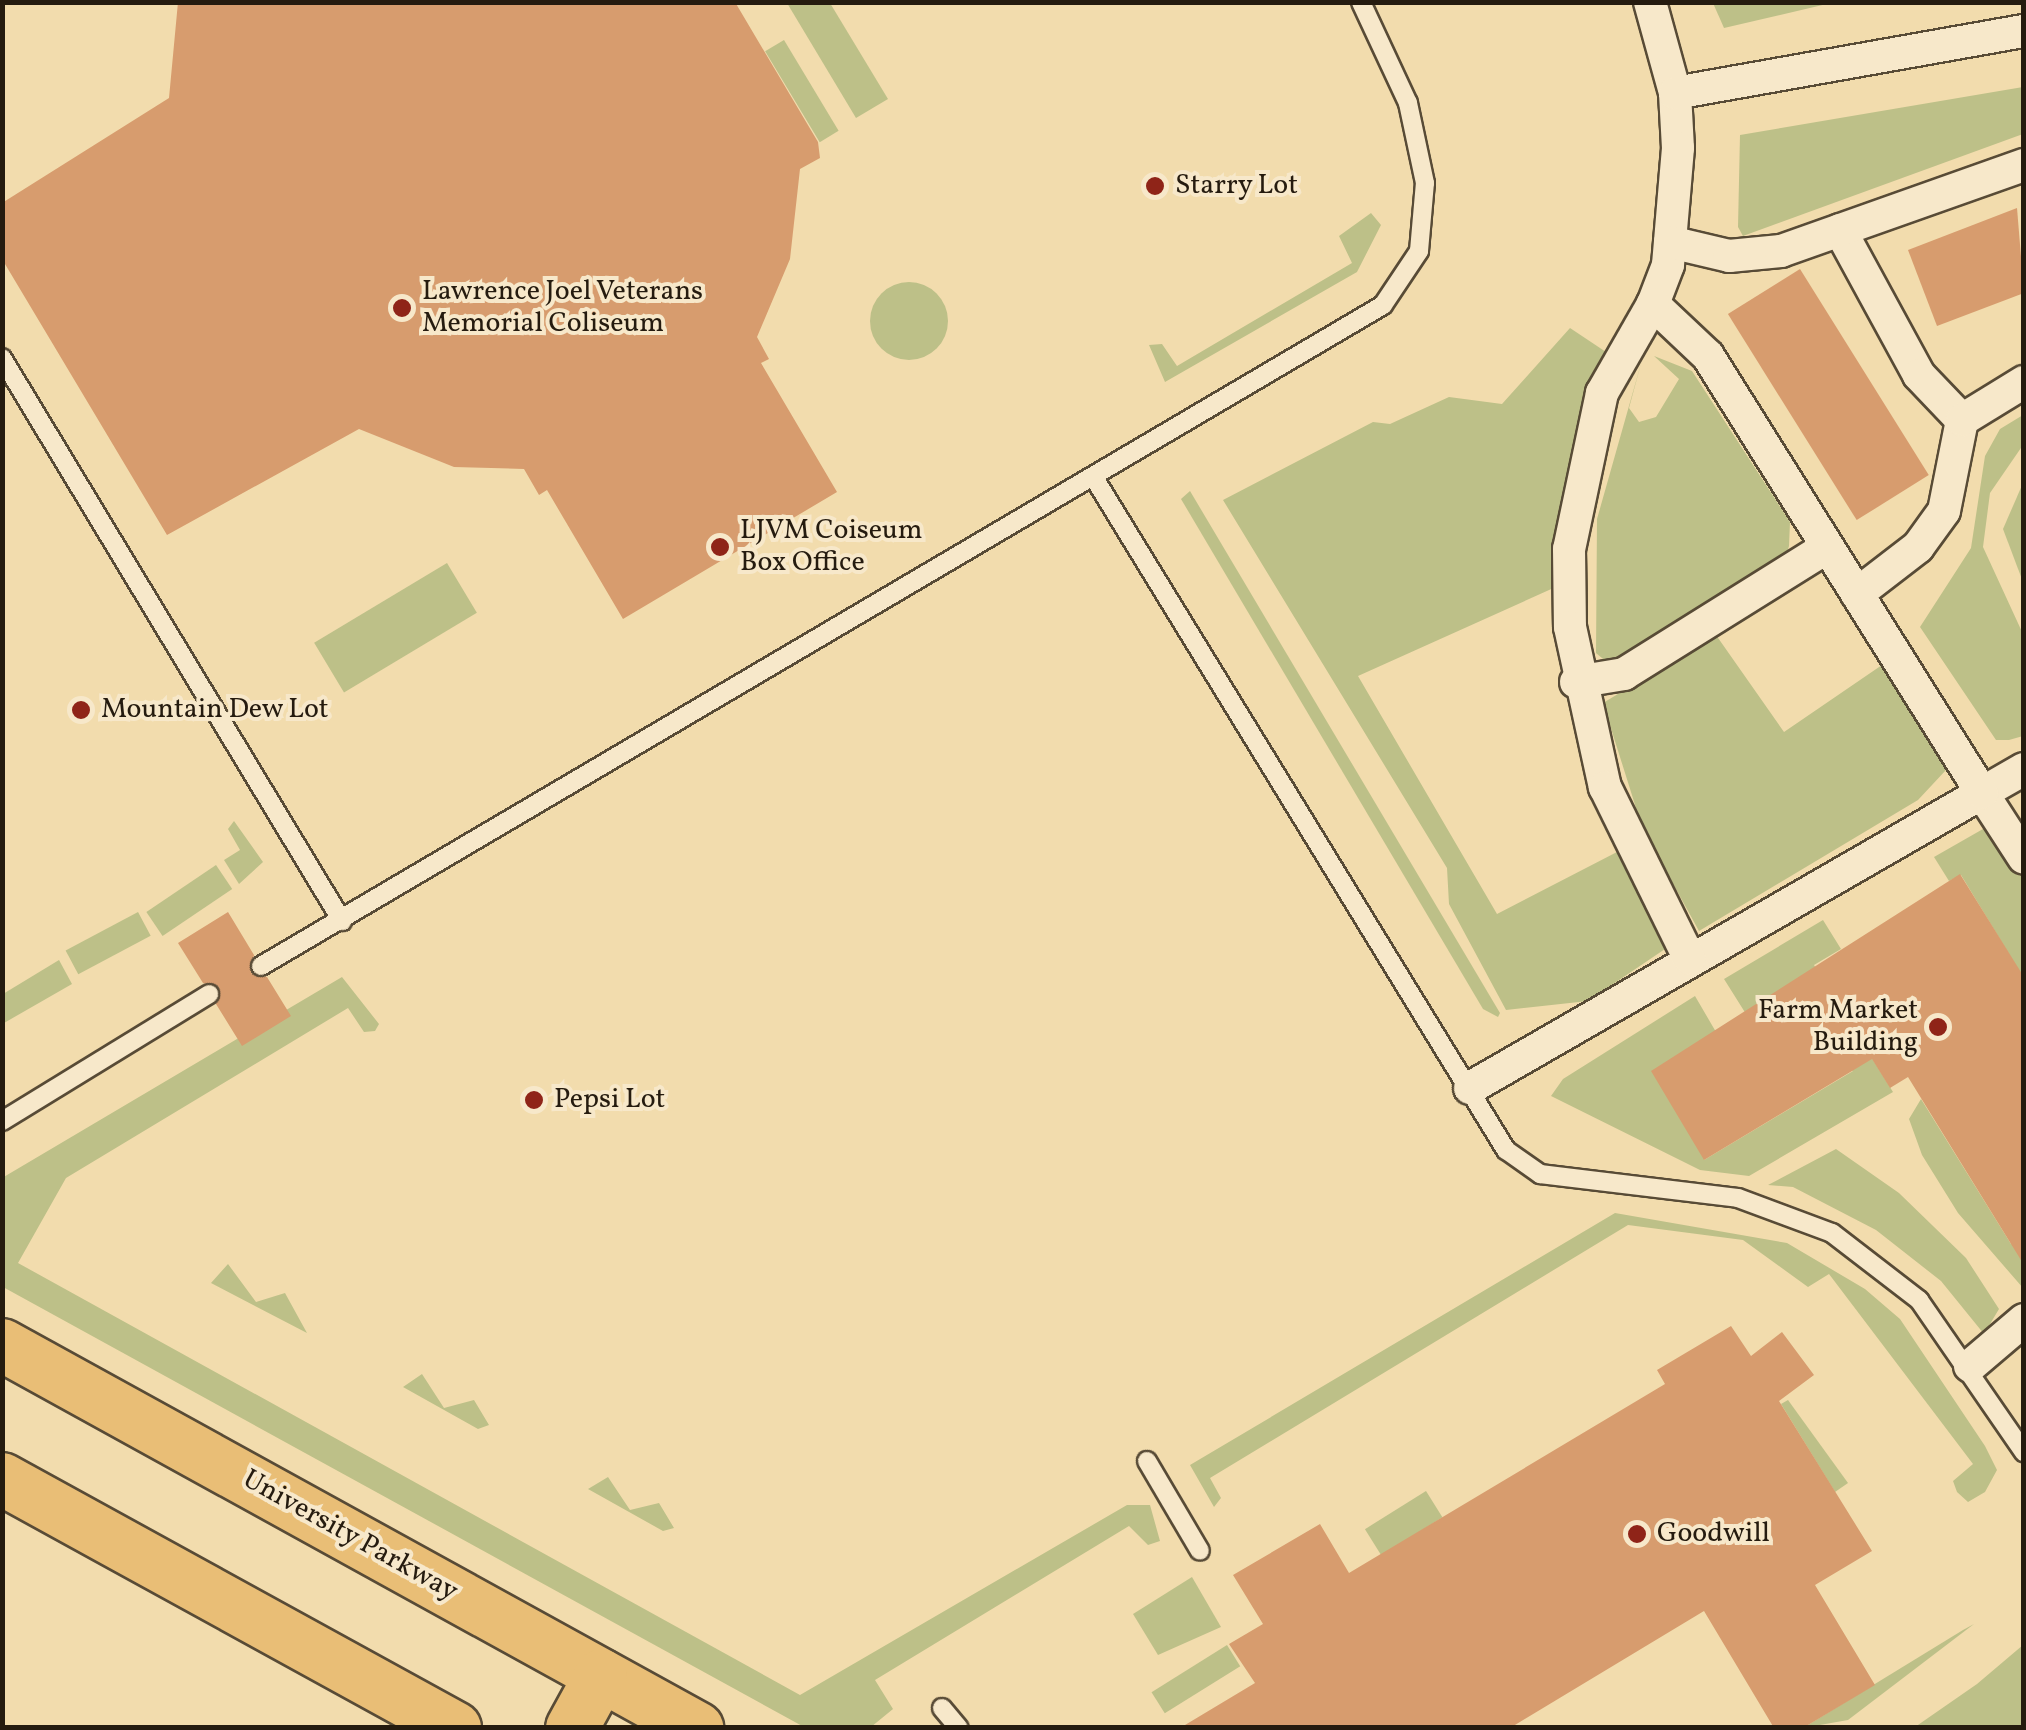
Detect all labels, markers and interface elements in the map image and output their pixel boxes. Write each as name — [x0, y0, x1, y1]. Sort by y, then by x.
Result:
place label: Starry Lot — [1175, 169, 1299, 203]
marker: Starry Lot — [1144, 175, 1166, 197]
place label: Lawrence Joel Veterans Memorial Coliseum — [422, 275, 704, 341]
marker: Lawrence Joel Veterans Memorial Coliseum — [391, 297, 413, 319]
place label: LJVM Coiseum Box Office — [740, 514, 923, 580]
marker: LJVM Coiseum Box Office — [709, 536, 731, 558]
place label: Mountain Dew Lot — [101, 693, 330, 727]
marker: Mountain Dew Lot — [70, 699, 92, 721]
place label: Farm Market Building — [1758, 994, 1918, 1060]
marker: Farm Market Building — [1927, 1016, 1949, 1038]
place label: Pepsi Lot — [554, 1083, 665, 1117]
marker: Pepsi Lot — [523, 1089, 545, 1111]
street label: University Parkway — [236, 1463, 464, 1609]
place label: Goodwill — [1657, 1517, 1770, 1551]
marker: Goodwill — [1626, 1523, 1648, 1545]

